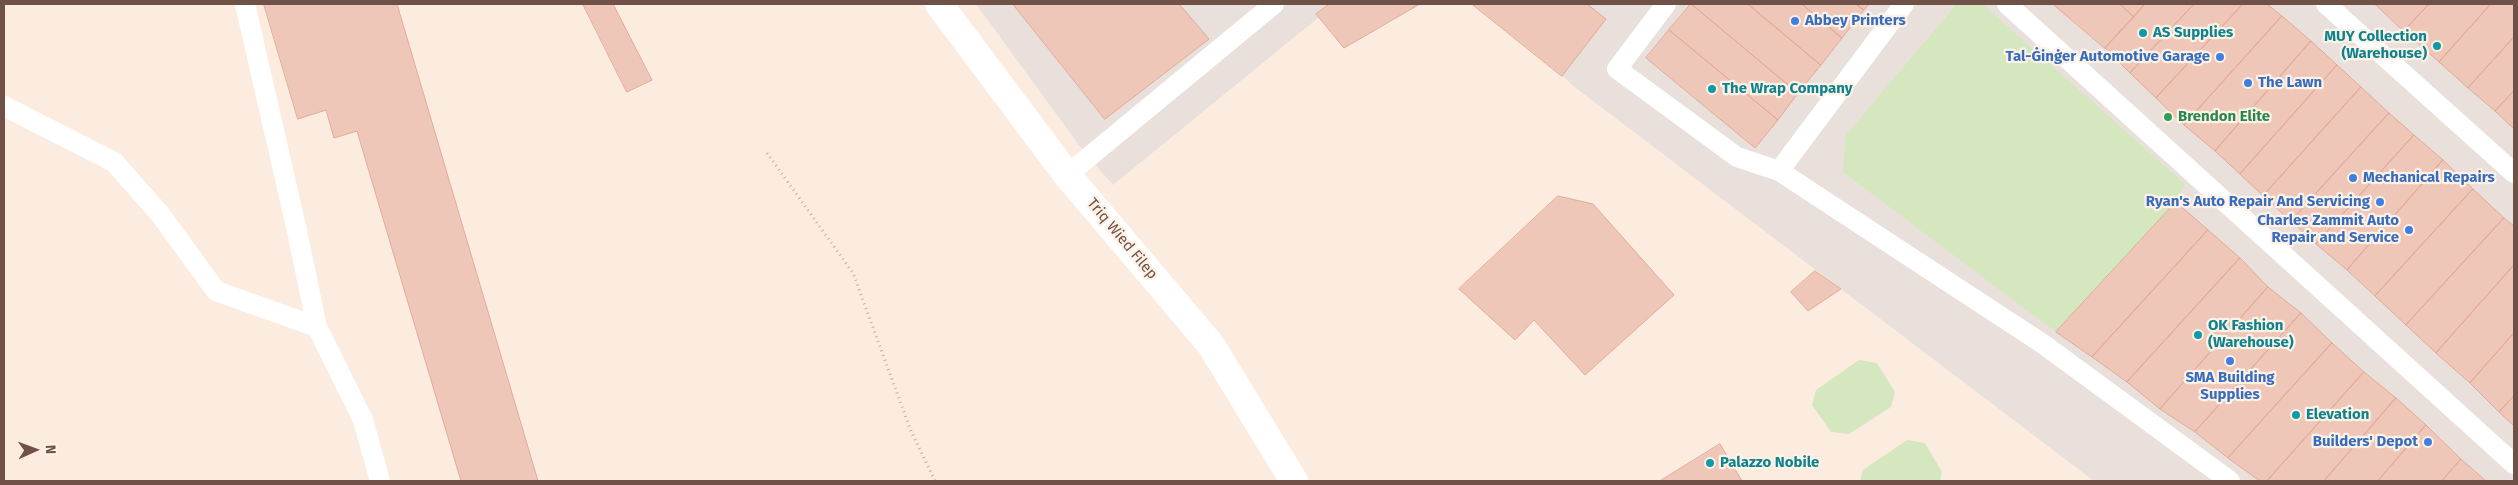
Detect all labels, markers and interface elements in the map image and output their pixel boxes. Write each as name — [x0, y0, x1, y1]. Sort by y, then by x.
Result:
place label: Abbey Printers — [1805, 12, 1906, 30]
marker: Abbey Printers — [1789, 15, 1801, 27]
place label: AS Supplies — [2153, 24, 2233, 42]
marker: AS Supplies — [2137, 27, 2149, 39]
place label: MUY Collection (Warehouse) — [2324, 28, 2427, 63]
marker: MUY Collection (Warehouse) — [2431, 40, 2443, 52]
place label: Tal-Ġinġer Automotive Garage — [2006, 48, 2210, 66]
marker: Tal-Ġinġer Automotive Garage — [2214, 51, 2226, 63]
place label: The Lawn — [2258, 74, 2322, 92]
marker: The Lawn — [2242, 77, 2254, 89]
place label: The Wrap Company — [1722, 80, 1853, 98]
marker: The Wrap Company — [1706, 83, 1718, 95]
place label: Brendon Elite — [2178, 108, 2270, 126]
marker: Brendon Elite — [2162, 111, 2174, 123]
place label: Mechanical Repairs — [2363, 169, 2495, 187]
marker: Mechanical Repairs — [2347, 172, 2359, 184]
place label: Ryan's Auto Repair And Servicing — [2146, 193, 2370, 211]
street label: Triq Wied Filep — [1083, 195, 1161, 283]
marker: Ryan's Auto Repair And Servicing — [2374, 196, 2386, 208]
place label: Charles Zammit Auto Repair and Service — [2257, 212, 2399, 247]
marker: Charles Zammit Auto Repair and Service — [2403, 224, 2415, 236]
place label: OK Fashion (Warehouse) — [2208, 317, 2294, 352]
marker: OK Fashion (Warehouse) — [2192, 329, 2204, 341]
marker: SMA Building Supplies — [2224, 355, 2236, 367]
place label: SMA Building Supplies — [2185, 369, 2275, 404]
place label: Elevation — [2306, 406, 2369, 424]
marker: Elevation — [2290, 409, 2302, 421]
north arrow — [10, 425, 60, 475]
place label: Builders' Depot — [2313, 433, 2418, 451]
marker: Builders' Depot — [2422, 436, 2434, 448]
text: N — [42, 445, 59, 454]
place label: Palazzo Nobile — [1720, 454, 1819, 472]
marker: Palazzo Nobile — [1704, 457, 1716, 469]

